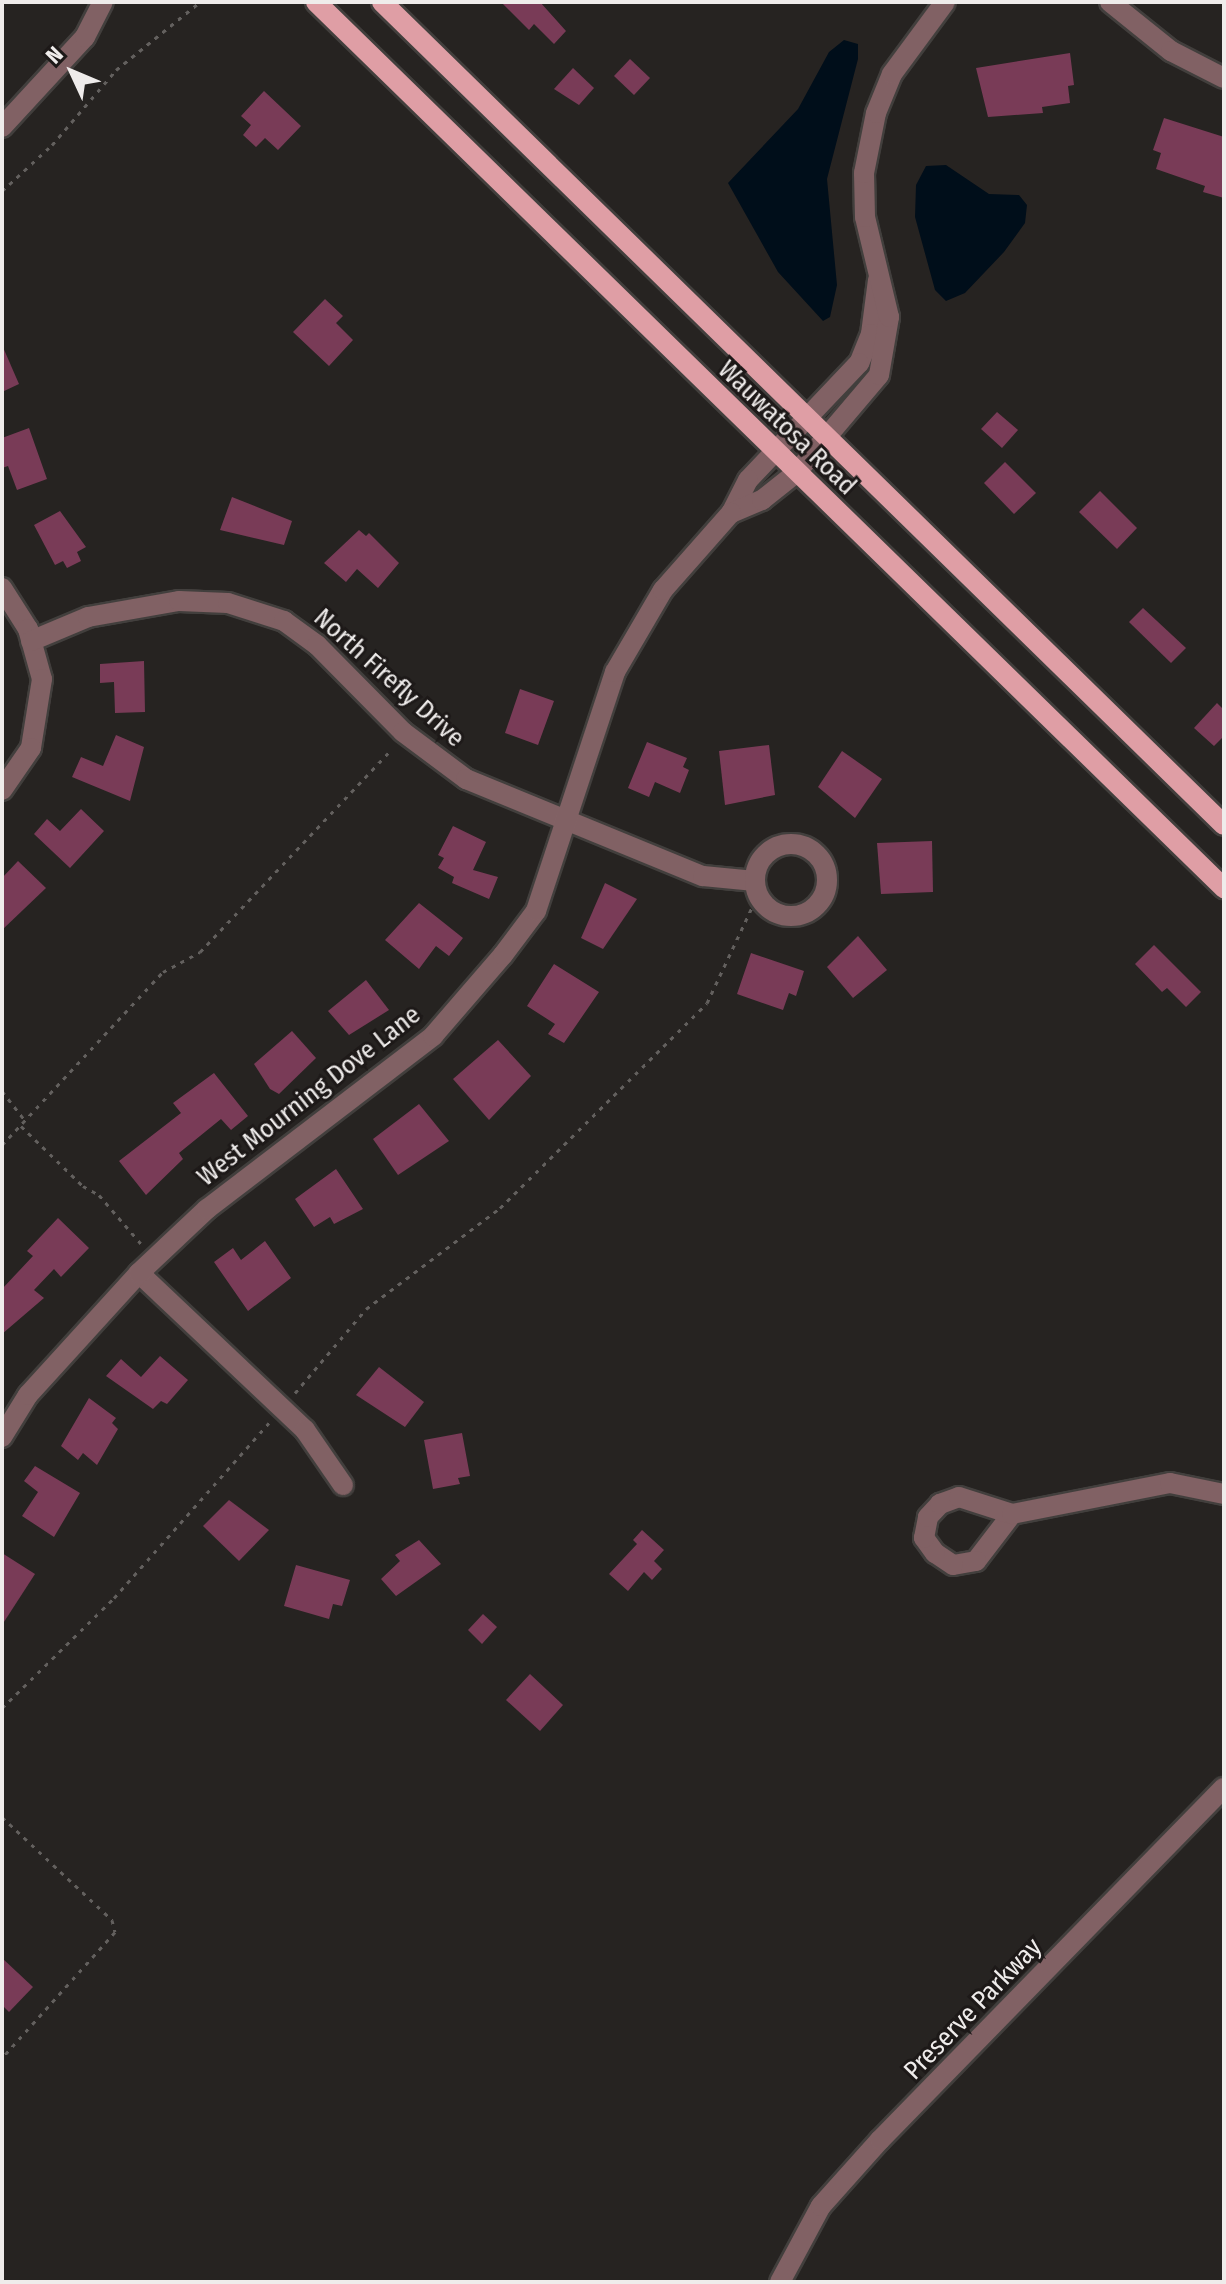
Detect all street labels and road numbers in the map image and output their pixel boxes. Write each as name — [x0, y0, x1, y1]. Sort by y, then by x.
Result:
street label: Wauwatosa Road — [711, 354, 863, 502]
street label: North Firefly Drive — [307, 602, 471, 754]
street label: West Mourning Dove Lane — [191, 999, 427, 1193]
street label: Preserve Parkway — [898, 1932, 1048, 2086]

